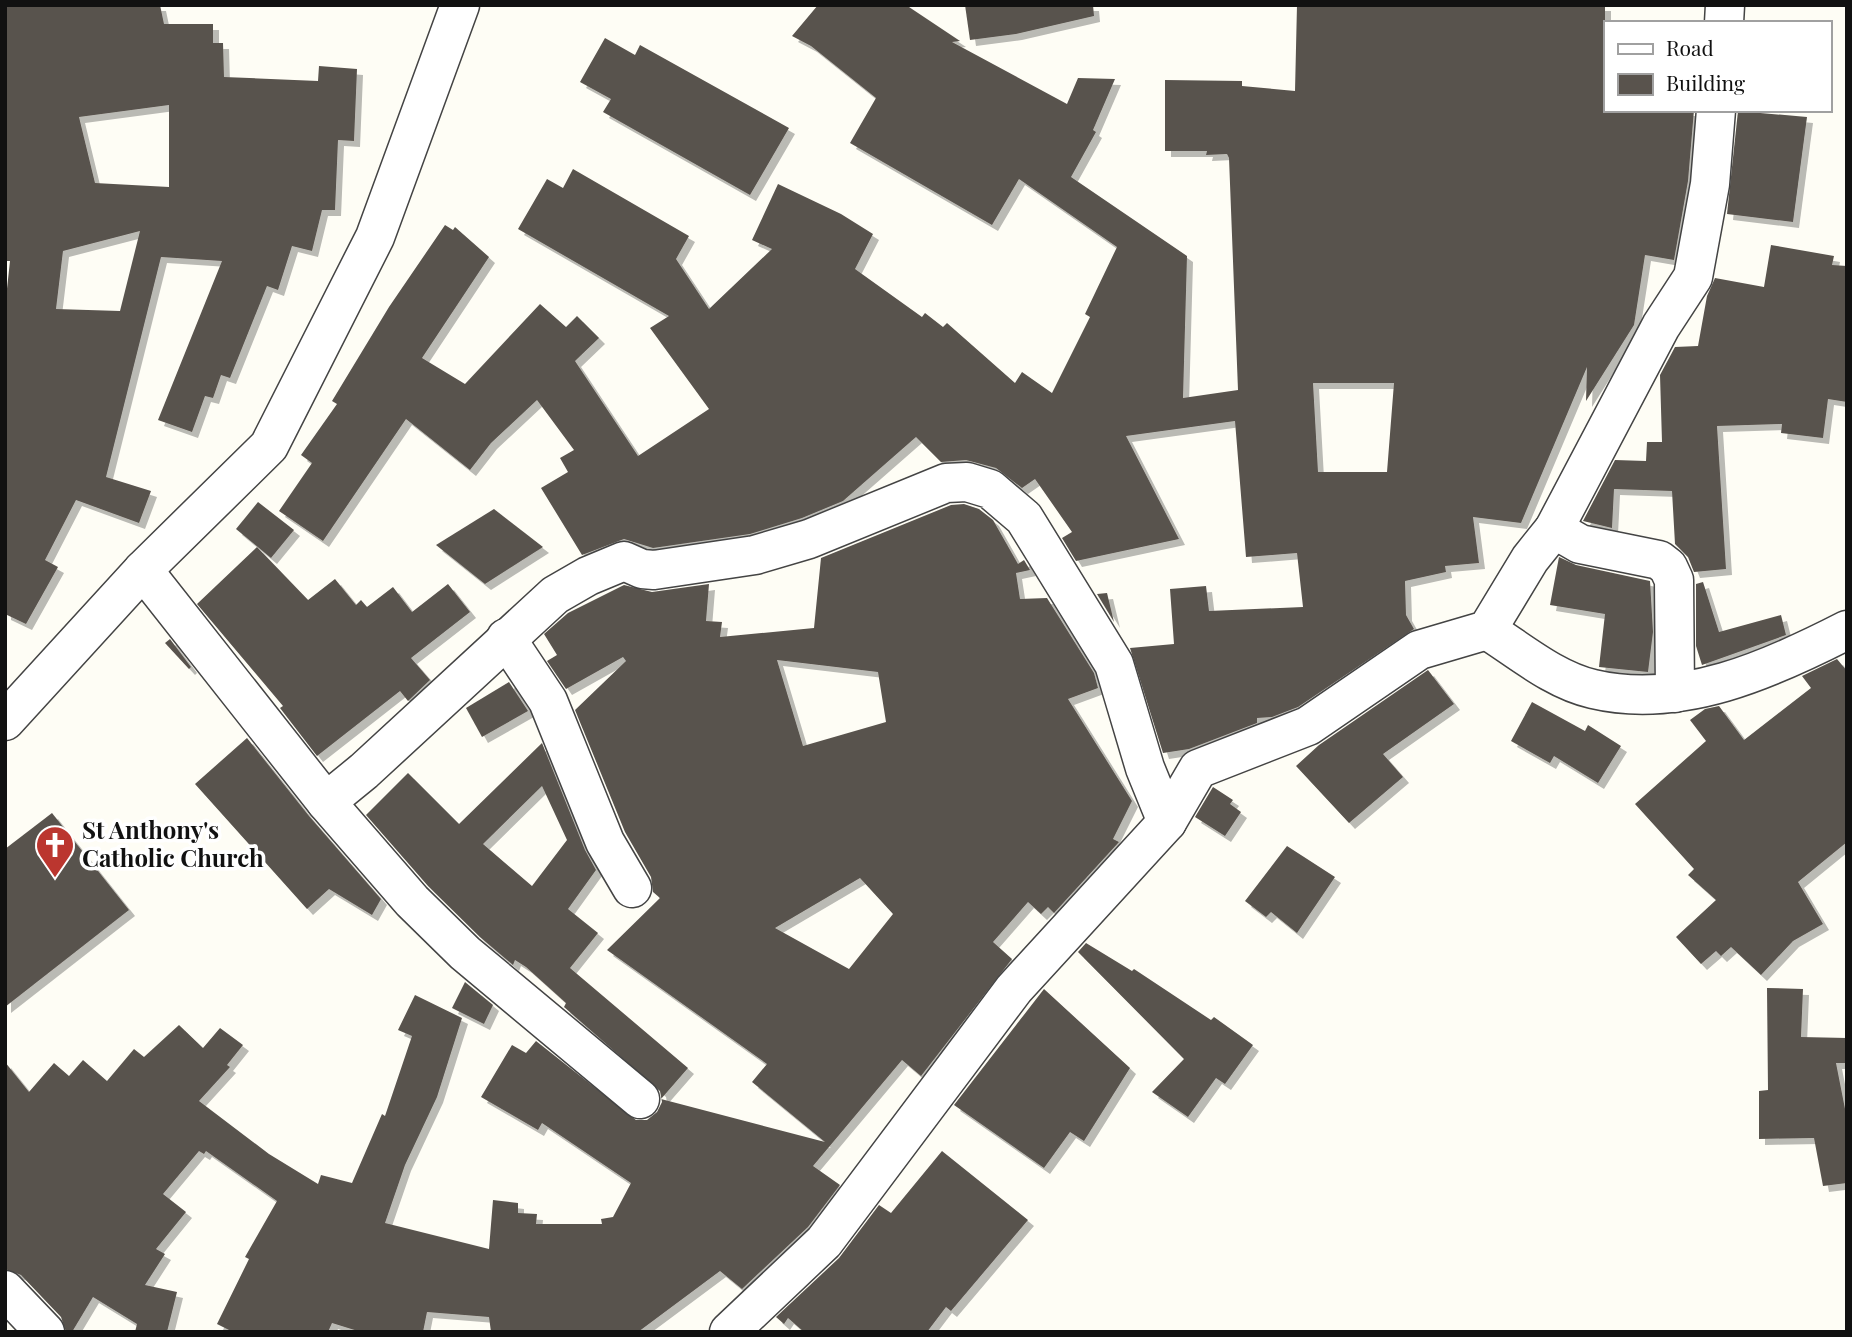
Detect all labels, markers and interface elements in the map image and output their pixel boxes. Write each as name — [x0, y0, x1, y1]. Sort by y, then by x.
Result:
legend — [1604, 21, 1831, 112]
text: Road — [1666, 33, 1714, 61]
text: Building — [1666, 68, 1745, 96]
place label: St Anthony's Catholic Church — [82, 813, 264, 873]
church icon: St Anthony's Catholic Church — [34, 824, 76, 879]

